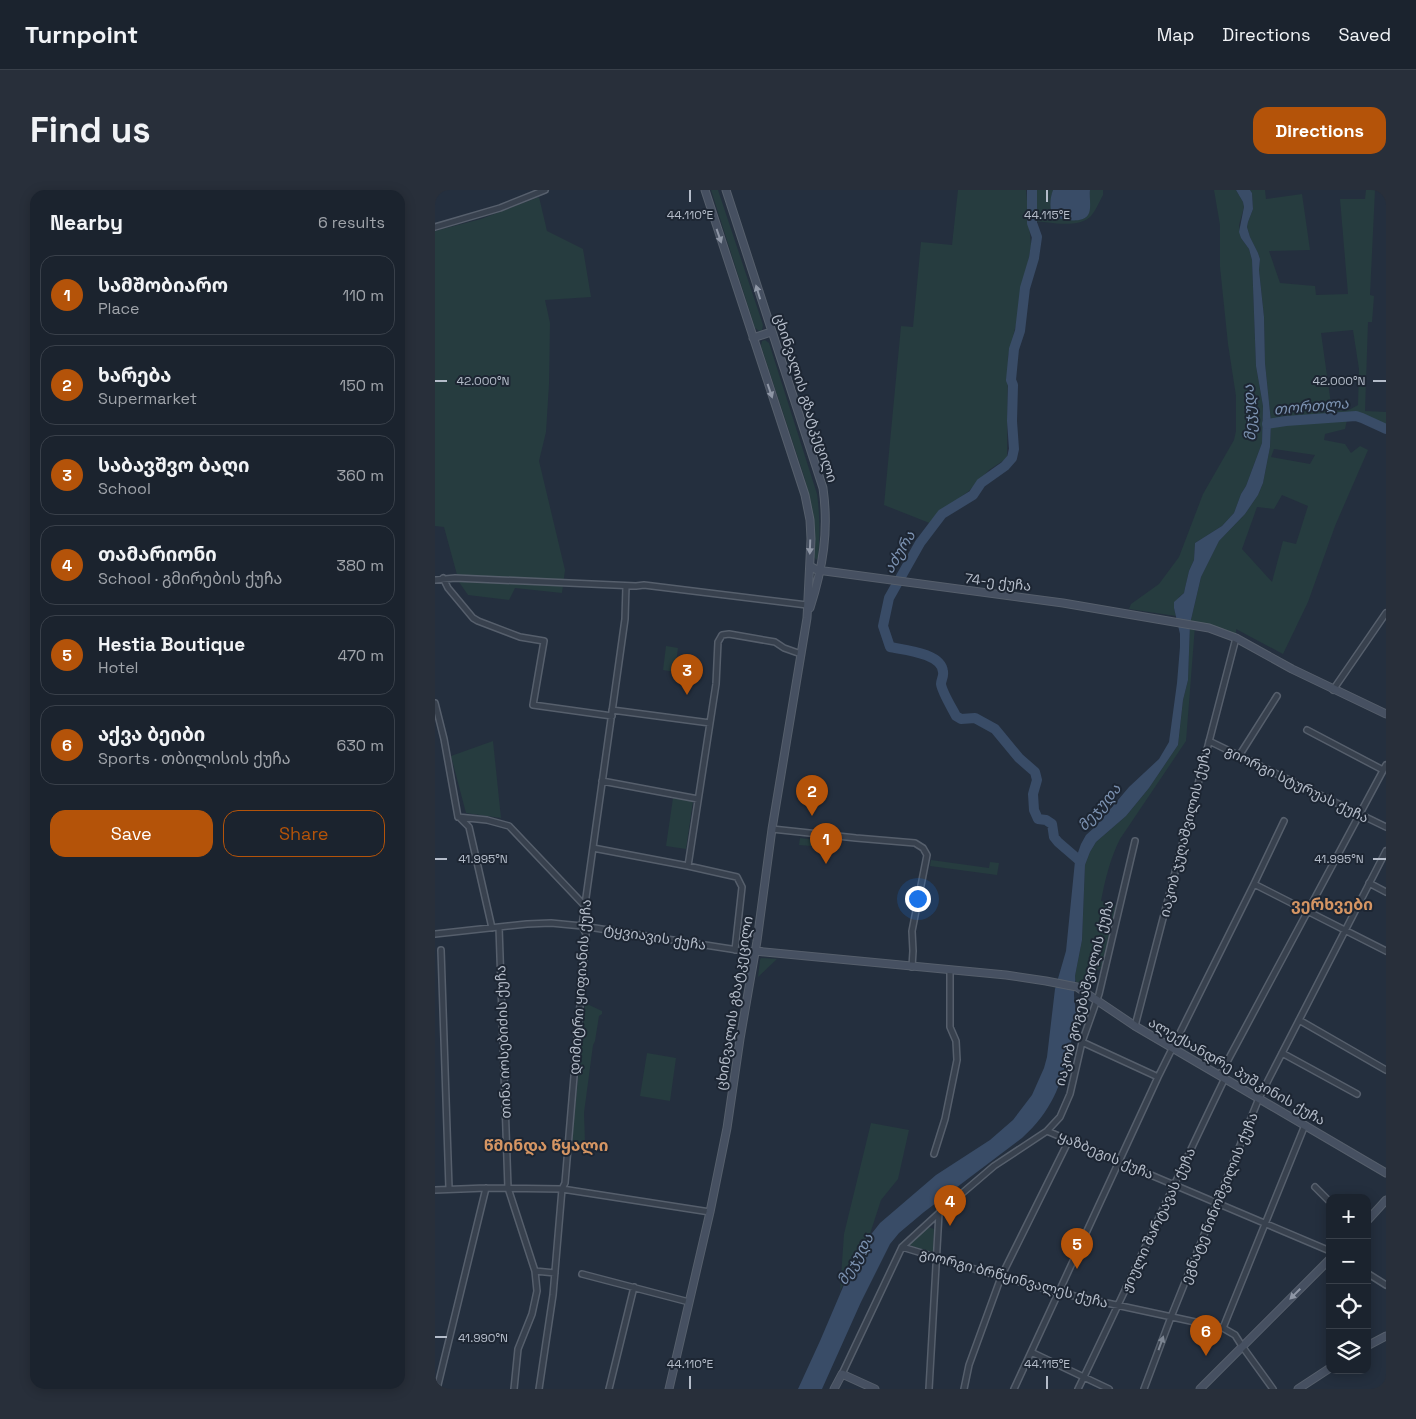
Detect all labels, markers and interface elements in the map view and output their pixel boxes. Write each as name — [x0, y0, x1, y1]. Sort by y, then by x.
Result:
text: Turnpoint — [25, 19, 138, 50]
text: Map — [1157, 23, 1194, 46]
text: Directions — [1222, 23, 1311, 46]
text: Saved — [1339, 23, 1391, 46]
button: Directions — [1253, 107, 1386, 154]
text: Find us — [30, 108, 151, 152]
text: 44.110°E — [667, 207, 714, 223]
text: 44.115°E — [1024, 207, 1070, 223]
text: Nearby — [50, 209, 123, 236]
text: 6 results — [318, 212, 385, 233]
one-way arrow — [716, 229, 724, 244]
text: სამშობიარო — [98, 273, 228, 298]
one-way arrow — [754, 284, 762, 299]
text: 1 — [63, 285, 71, 306]
text: 110 m — [342, 285, 384, 306]
text: Place — [98, 298, 140, 319]
street label: ცხინვალის გზატკეცილი — [770, 311, 842, 485]
text: ხარება — [98, 363, 171, 388]
text: 42.000°N — [456, 373, 510, 389]
text: 42.000°N — [1312, 373, 1366, 389]
text: 2 — [62, 375, 72, 396]
text: 150 m — [340, 375, 384, 396]
one-way arrow — [767, 383, 775, 398]
water label: მეჯუდა — [1238, 384, 1259, 442]
text: Supermarket — [98, 388, 197, 409]
water label: თორთლა — [1273, 393, 1350, 419]
text: საბავშვო ბაღი — [98, 453, 250, 478]
text: 3 — [62, 465, 72, 486]
text: 360 m — [336, 465, 384, 486]
text: School — [98, 478, 151, 499]
water label: აძურა — [879, 526, 920, 577]
one-way arrow — [806, 539, 814, 555]
text: თამარიონი — [98, 542, 217, 567]
text: 4 — [62, 555, 72, 576]
text: 380 m — [336, 555, 384, 576]
text: School · გმირების ქუჩა — [98, 568, 282, 589]
street label: 74-ე ქუჩა — [964, 569, 1032, 595]
text: Hestia Boutique — [98, 632, 245, 657]
text: 5 — [62, 645, 72, 666]
text: 470 m — [337, 645, 384, 666]
pin: 3 — [671, 654, 703, 695]
text: Hotel — [98, 657, 139, 678]
text: აქვა ბეიბი — [98, 722, 205, 747]
text: 6 — [62, 735, 72, 756]
text: 630 m — [336, 735, 384, 756]
street label: გიორგი სტურუას ქუჩა — [1222, 741, 1372, 827]
street label: იაკობ ჯუღაშვილის ქუჩა — [1155, 745, 1215, 919]
text: Sports · თბილისის ქუჩა — [98, 748, 291, 769]
pin: 2 — [796, 775, 828, 816]
water label: მეჯუდა — [1073, 779, 1125, 835]
button: Save — [50, 810, 213, 857]
button: Share — [223, 810, 385, 857]
pin: 1 — [810, 823, 842, 864]
text: 41.995°N — [458, 851, 508, 867]
text: 41.995°N — [1314, 851, 1364, 867]
your location — [905, 886, 931, 912]
district label: ვერხვები — [1291, 894, 1373, 915]
street label: იაკობ გოგებაშვილის ქუჩა — [1051, 898, 1117, 1088]
street label: დიმიტრი ყიფიანის ქუჩა — [565, 899, 595, 1075]
street label: ცხინვალის გზატკეცილი — [711, 915, 757, 1091]
street label: ტყვიავის ქუჩა — [603, 920, 707, 954]
street label: თინა იოსებიძის ქუჩა — [491, 965, 515, 1119]
street label: ალექსანდრე პუშკინის ქუჩა — [1145, 1013, 1329, 1129]
street label: ეგნატე ნინოშვილის ქუჩა — [1176, 1110, 1262, 1286]
street label: ყაზბეგის ქუჩა — [1056, 1127, 1156, 1183]
district label: წმინდა წყალი — [484, 1135, 608, 1156]
street label: ჟიული შარტავას ქუჩა — [1117, 1145, 1199, 1295]
pin: 4 — [934, 1185, 966, 1226]
map controls — [1326, 1194, 1371, 1374]
button: + — [1326, 1194, 1371, 1239]
pin: 5 — [1061, 1228, 1093, 1269]
water label: მეჯუდა — [833, 1229, 878, 1288]
button: − — [1326, 1239, 1371, 1284]
street label: გიორგი ბრწყინვალეს ქუჩა — [918, 1244, 1110, 1312]
button: locate — [1326, 1284, 1371, 1329]
one-way arrow — [1289, 1287, 1301, 1299]
pin: 6 — [1190, 1315, 1222, 1356]
button: layers — [1326, 1329, 1371, 1374]
text: 41.990°N — [458, 1330, 508, 1346]
one-way arrow — [1157, 1335, 1165, 1350]
text: 44.110°E — [667, 1356, 714, 1372]
text: 44.115°E — [1024, 1356, 1070, 1372]

